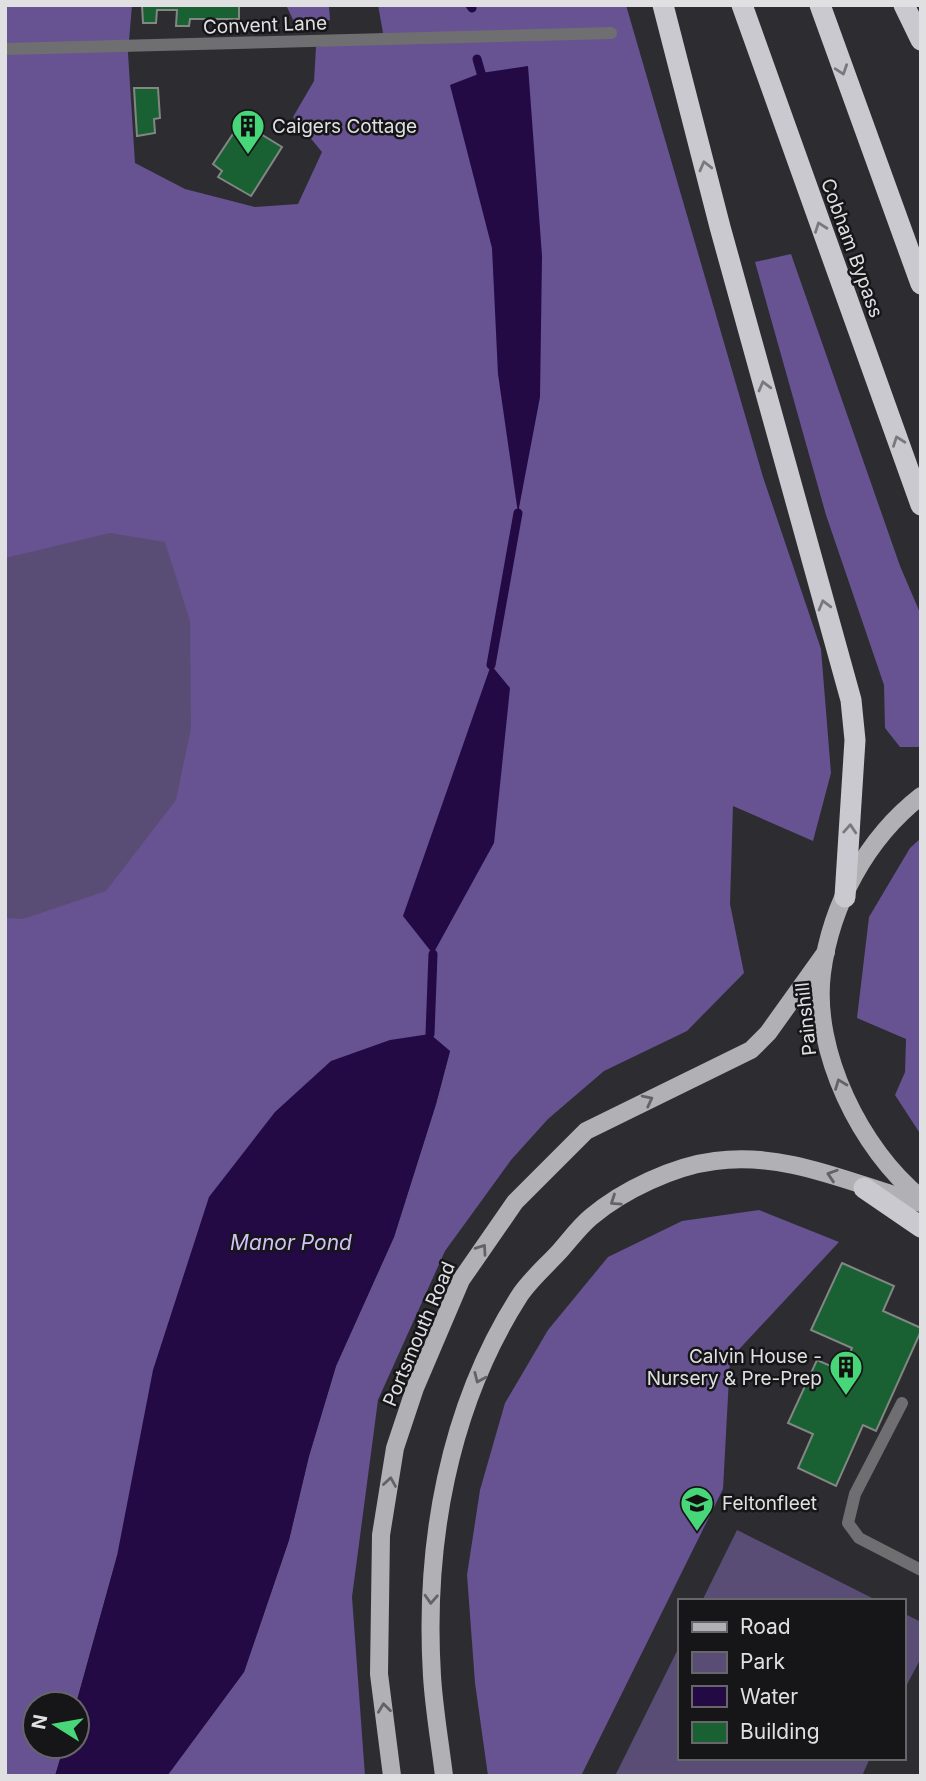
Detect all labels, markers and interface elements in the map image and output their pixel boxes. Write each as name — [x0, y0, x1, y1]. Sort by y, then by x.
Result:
street label: Convent Lane — [203, 11, 327, 39]
one-way arrow — [834, 63, 848, 75]
building icon: Caigers Cottage — [229, 107, 267, 156]
place label: Caigers Cottage — [272, 115, 417, 138]
one-way arrow — [699, 160, 713, 172]
street label: Cobham Bypass — [816, 175, 888, 321]
one-way arrow — [814, 221, 828, 233]
one-way arrow — [758, 380, 772, 392]
one-way arrow — [892, 435, 906, 447]
one-way arrow — [818, 599, 833, 611]
one-way arrow — [842, 823, 857, 834]
street label: Painshill — [791, 981, 821, 1057]
one-way arrow — [834, 1078, 848, 1090]
one-way arrow — [641, 1094, 653, 1108]
one-way arrow — [827, 1169, 839, 1184]
one-way arrow — [610, 1193, 623, 1205]
water label: Manor Pond — [230, 1230, 352, 1255]
one-way arrow — [474, 1244, 486, 1257]
street label: Portsmouth Road — [378, 1258, 460, 1410]
place label: Calvin House - Nursery & Pre-Prep — [647, 1345, 822, 1390]
building icon: Calvin House - Nursery & Pre-Prep — [827, 1348, 865, 1397]
one-way arrow — [473, 1371, 487, 1383]
one-way arrow — [382, 1476, 397, 1487]
school or university icon: Feltonfleet — [678, 1484, 716, 1533]
place label: Feltonfleet — [722, 1492, 817, 1515]
one-way arrow — [424, 1594, 439, 1605]
legend — [678, 1599, 905, 1760]
text: Road — [740, 1614, 791, 1639]
text: Park — [740, 1649, 785, 1674]
text: Water — [740, 1684, 798, 1709]
north arrow — [21, 1690, 91, 1760]
one-way arrow — [376, 1702, 391, 1714]
text: N — [27, 1713, 52, 1731]
text: Building — [740, 1719, 820, 1744]

